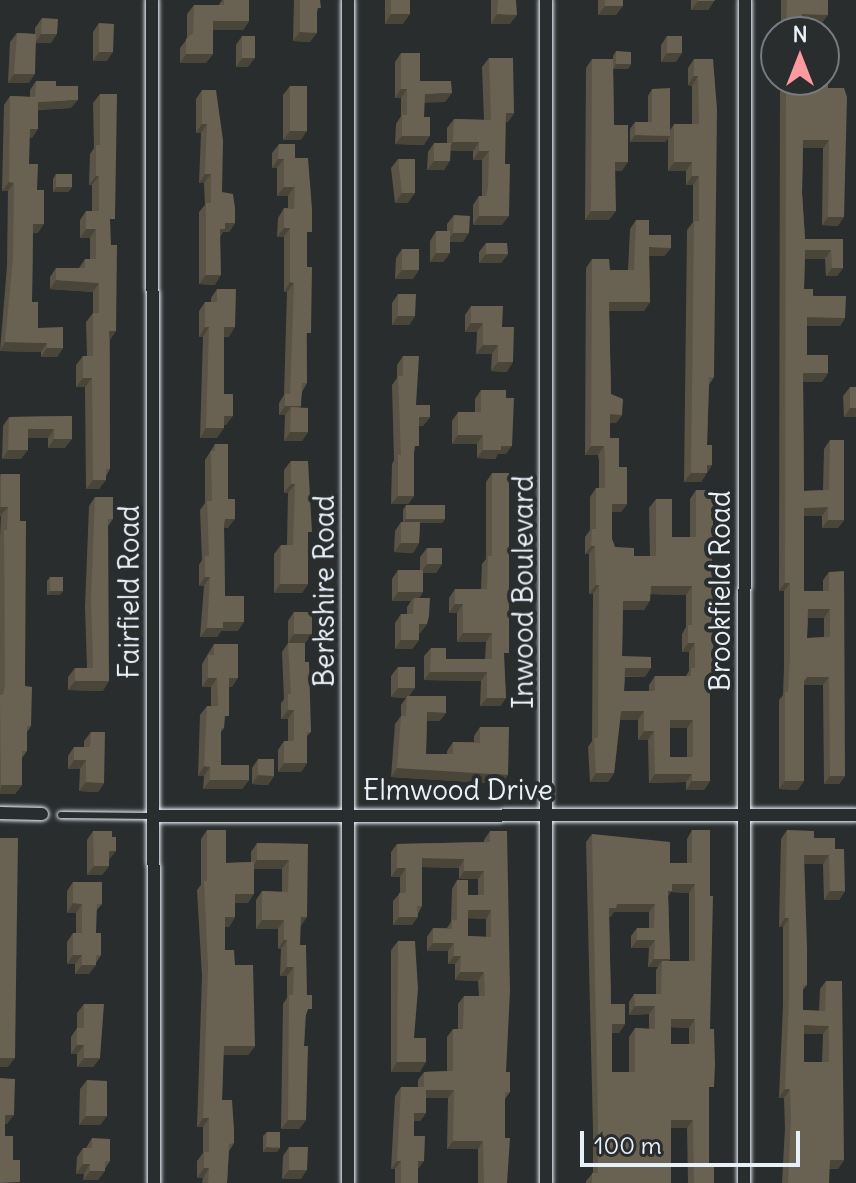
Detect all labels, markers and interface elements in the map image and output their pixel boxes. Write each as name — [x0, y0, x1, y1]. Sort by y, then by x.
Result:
north arrow — [760, 16, 840, 96]
text: N — [792, 20, 808, 48]
street label: Inwood Boulevard — [506, 475, 540, 709]
street label: Brookfield Road — [703, 491, 737, 691]
street label: Berkshire Road — [307, 495, 341, 687]
street label: Fairfield Road — [112, 505, 146, 679]
street label: Elmwood Drive — [363, 773, 553, 807]
scale bar — [584, 1115, 804, 1165]
text: 100 m — [594, 1130, 662, 1160]

